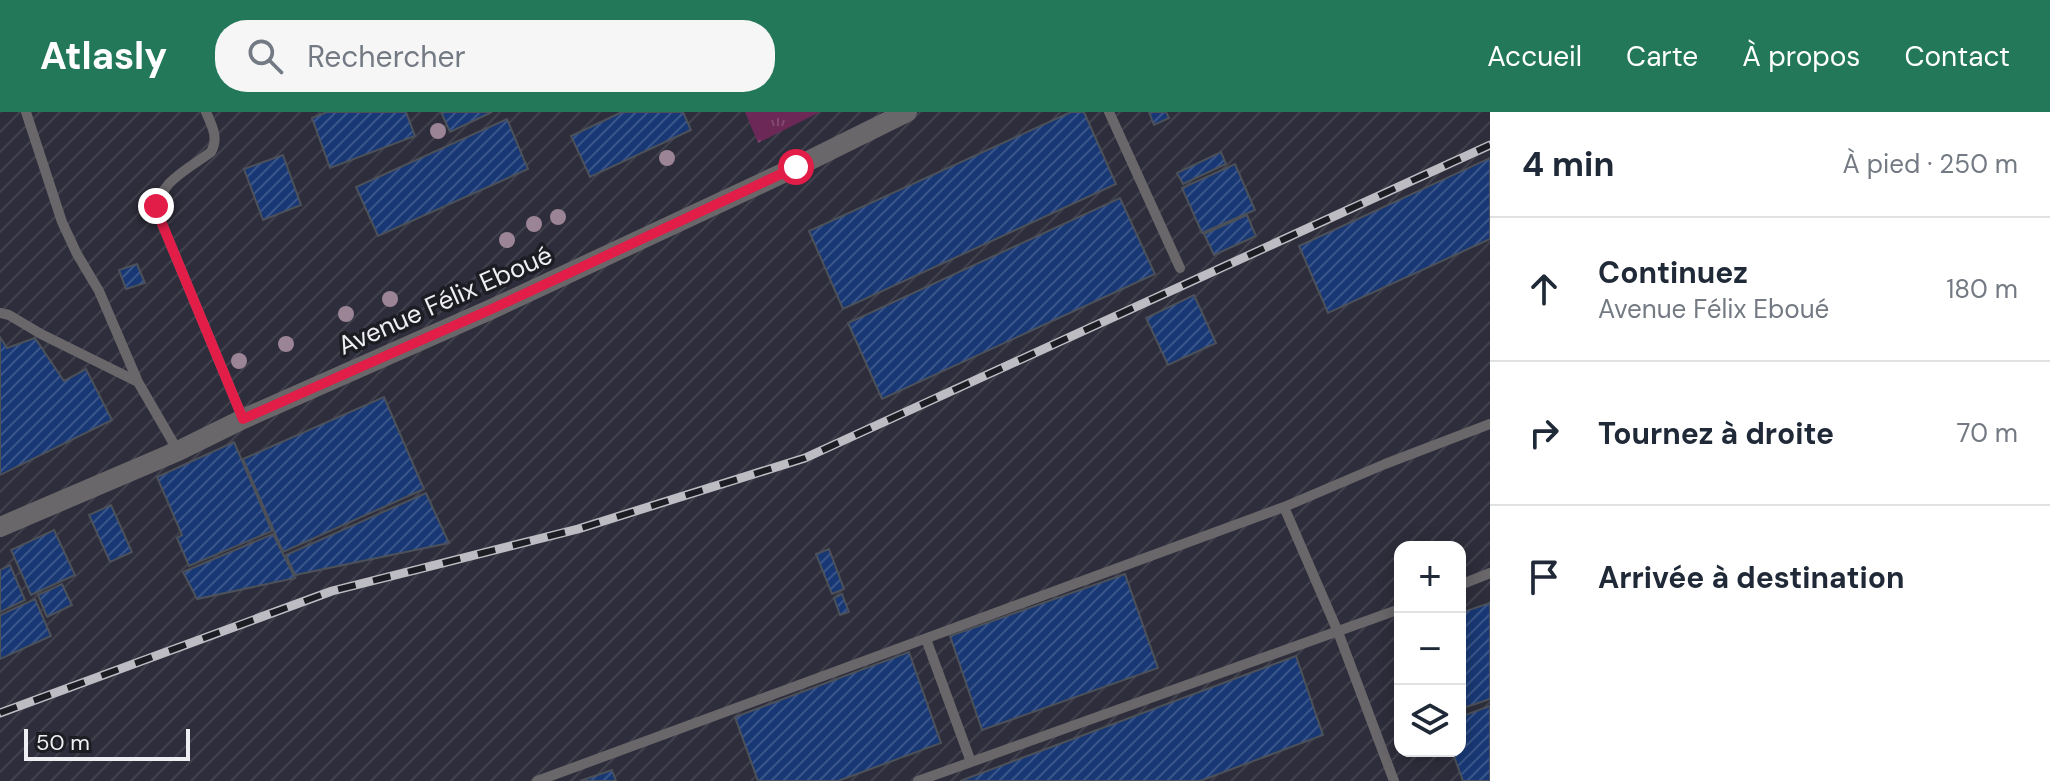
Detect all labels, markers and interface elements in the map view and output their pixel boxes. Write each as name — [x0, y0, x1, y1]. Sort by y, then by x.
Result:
search box — [215, 20, 775, 92]
text: Atlasly — [40, 31, 167, 81]
icon: search — [243, 34, 287, 78]
text: Rechercher — [307, 37, 466, 76]
text: Accueil — [1487, 38, 1582, 75]
text: Carte — [1626, 38, 1698, 75]
text: À propos — [1742, 38, 1860, 75]
text: Contact — [1904, 38, 2010, 75]
text: 4 min — [1522, 142, 1614, 187]
text: À pied · 250 m — [1843, 147, 2018, 181]
route start — [778, 149, 814, 185]
route end — [138, 188, 174, 224]
street label: Avenue Félix Eboué — [332, 237, 558, 363]
text: Continuez — [1598, 253, 1748, 292]
icon: ahead — [1522, 267, 1566, 311]
text: 180 m — [1946, 272, 2018, 306]
text: Avenue Félix Eboué — [1598, 292, 1829, 326]
icon: right — [1522, 411, 1566, 455]
text: Tournez à droite — [1598, 414, 1834, 453]
text: 70 m — [1957, 416, 2018, 450]
map controls — [1394, 541, 1466, 757]
button: + — [1394, 541, 1466, 613]
icon: arrive — [1522, 555, 1566, 599]
text: Arrivée à destination — [1598, 558, 1904, 597]
button: − — [1394, 613, 1466, 685]
button: layers — [1394, 685, 1466, 757]
scale bar — [24, 725, 190, 761]
text: 50 m — [36, 728, 90, 757]

